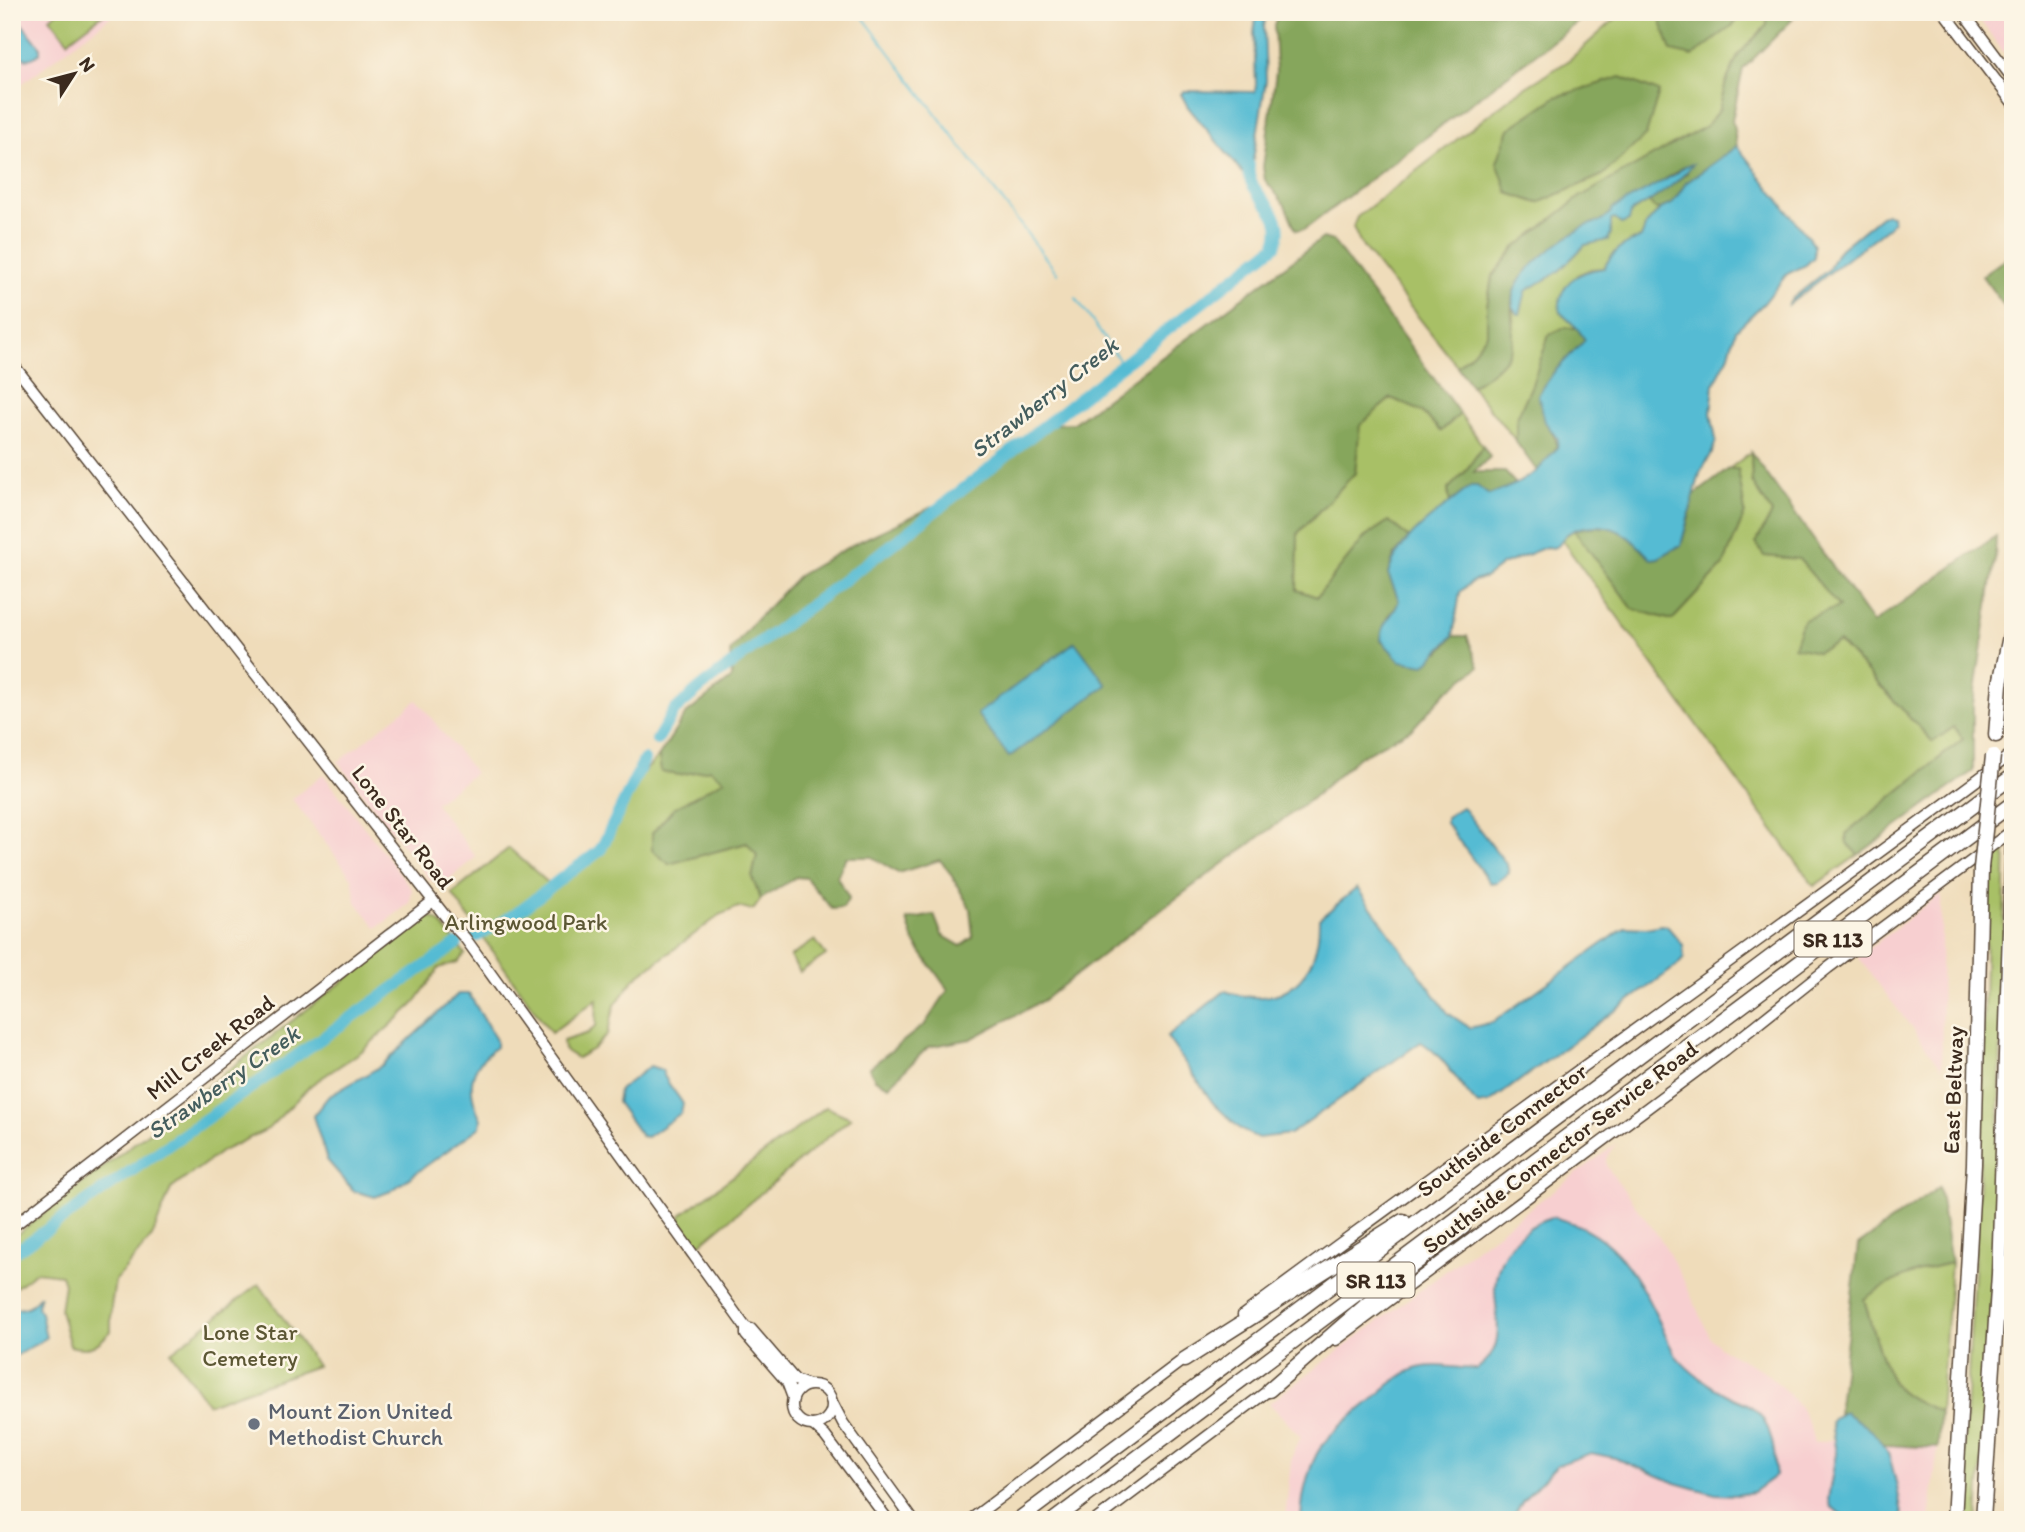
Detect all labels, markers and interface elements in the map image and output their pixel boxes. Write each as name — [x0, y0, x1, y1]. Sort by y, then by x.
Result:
north arrow — [38, 38, 108, 108]
text: N — [74, 52, 100, 76]
water label: Strawberry Creek — [964, 329, 1125, 464]
street label: Lone Star Road — [346, 759, 460, 895]
park label: Arlingwood Park — [444, 908, 608, 936]
road number: SR 113 — [1794, 922, 1871, 956]
street label: Mill Creek Road — [140, 988, 280, 1106]
water label: Strawberry Creek — [141, 1018, 306, 1145]
street label: East Beltway — [1937, 1025, 1969, 1155]
street label: Southside Connector Service Road — [1417, 1034, 1703, 1260]
street label: Southside Connector — [1411, 1057, 1593, 1203]
road number: SR 113 — [1338, 1262, 1414, 1298]
park label: Lone Star Cemetery — [202, 1318, 298, 1372]
place label: Mount Zion United Methodist Church — [268, 1397, 453, 1451]
marker: Mount Zion United Methodist Church — [246, 1416, 262, 1432]

